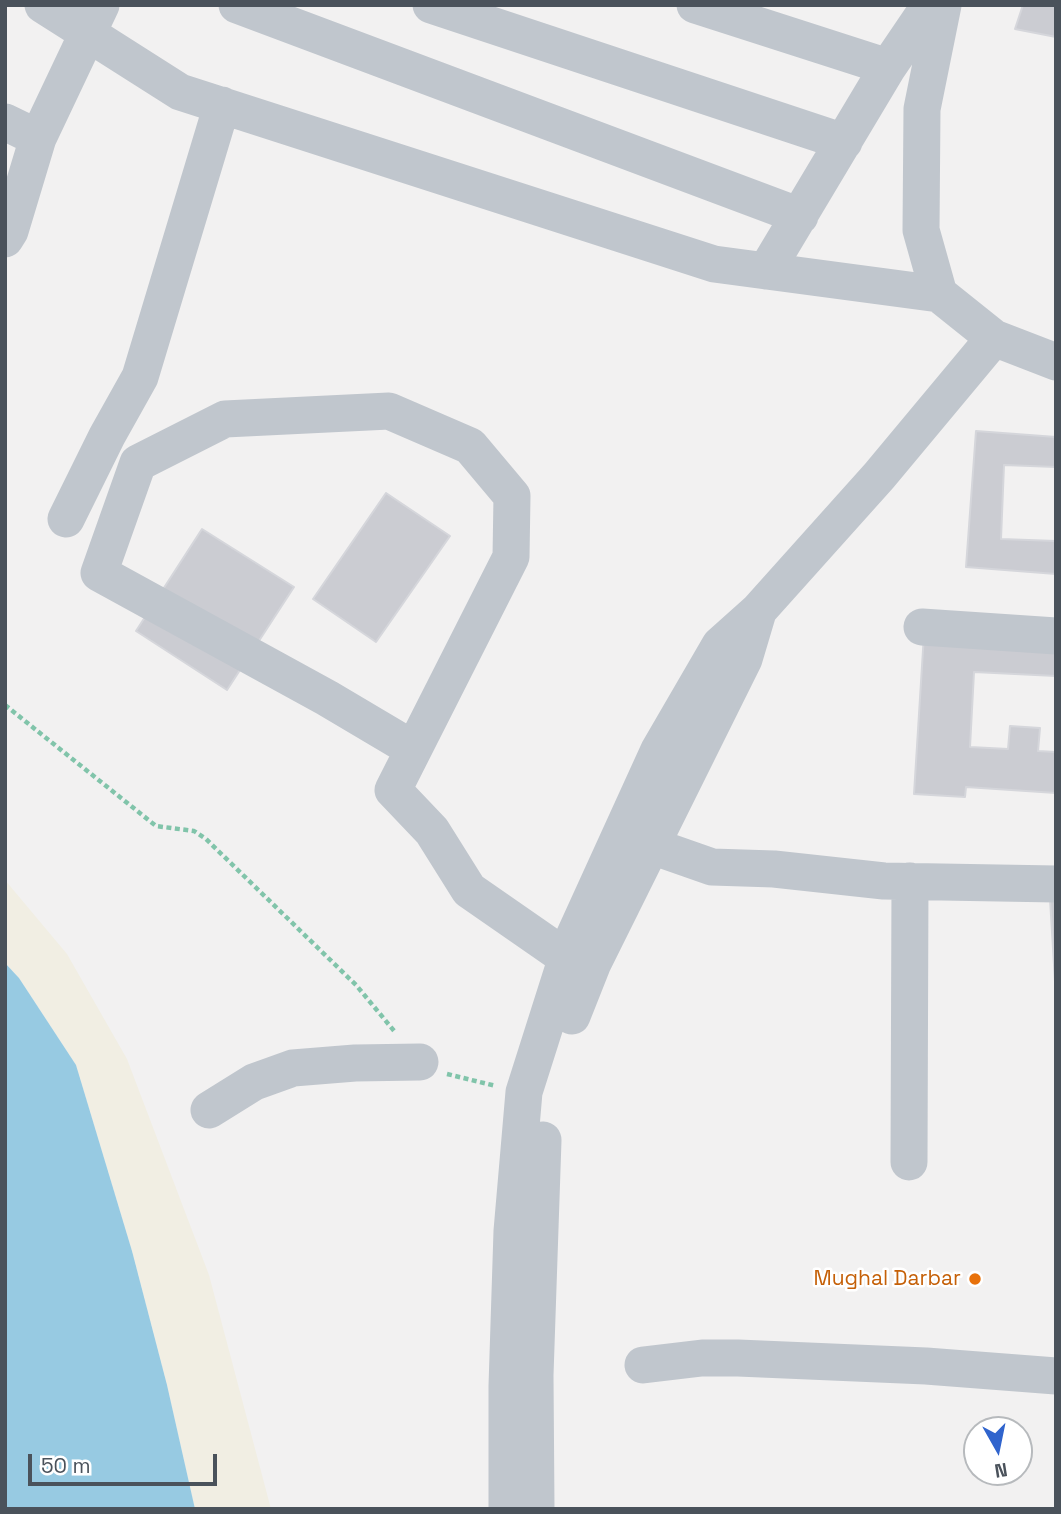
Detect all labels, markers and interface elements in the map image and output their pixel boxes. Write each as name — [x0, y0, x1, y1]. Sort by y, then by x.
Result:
place label: Mughal Darbar — [814, 1266, 961, 1292]
marker: Mughal Darbar — [967, 1271, 983, 1287]
north arrow — [963, 1416, 1033, 1486]
scale bar — [32, 1440, 220, 1484]
text: 50 m — [41, 1452, 91, 1479]
text: N — [993, 1457, 1009, 1484]

